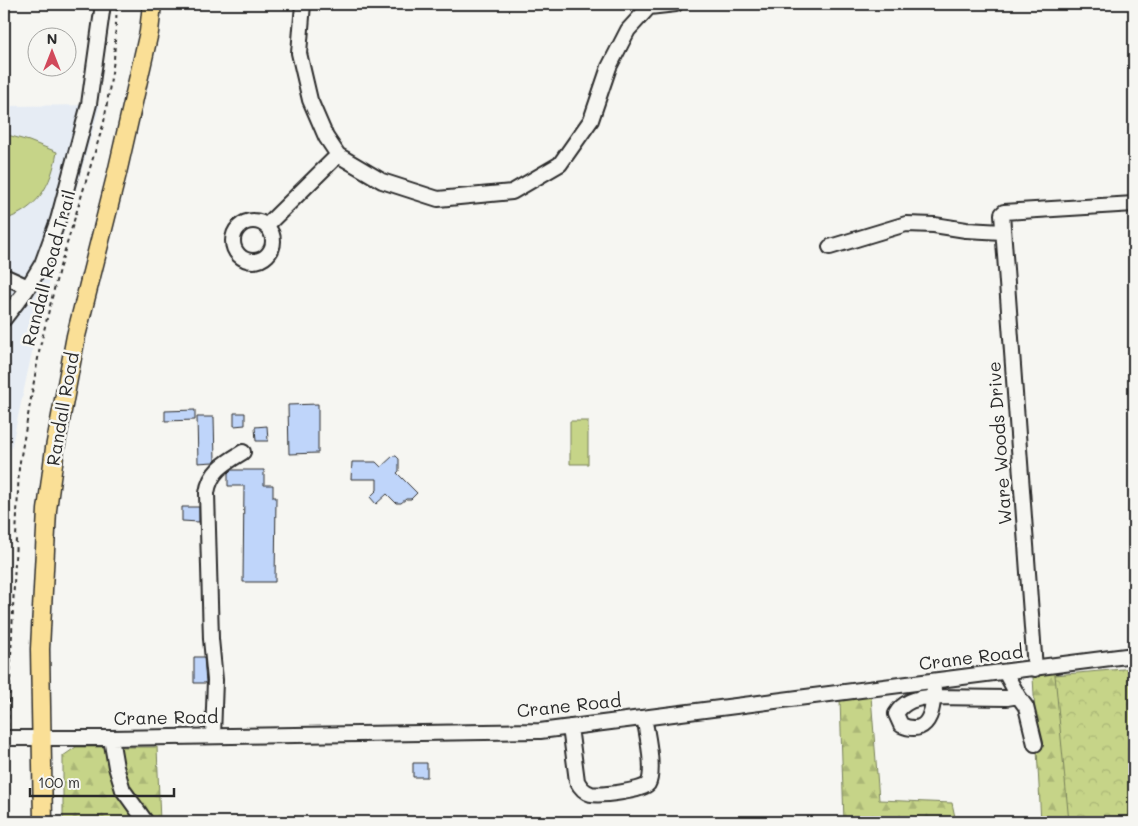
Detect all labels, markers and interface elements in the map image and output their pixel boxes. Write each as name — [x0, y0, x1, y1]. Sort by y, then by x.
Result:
north arrow — [28, 28, 78, 78]
text: N — [47, 29, 57, 48]
street label: Randall Road Trail — [16, 187, 80, 349]
street label: Randall Road — [40, 350, 84, 468]
street label: Ware Woods Drive — [981, 361, 1017, 526]
street label: Crane Road — [917, 639, 1024, 675]
street label: Crane Road — [516, 688, 622, 722]
street label: Crane Road — [113, 704, 219, 730]
scale bar — [30, 766, 174, 798]
text: 100 m — [38, 772, 80, 792]

